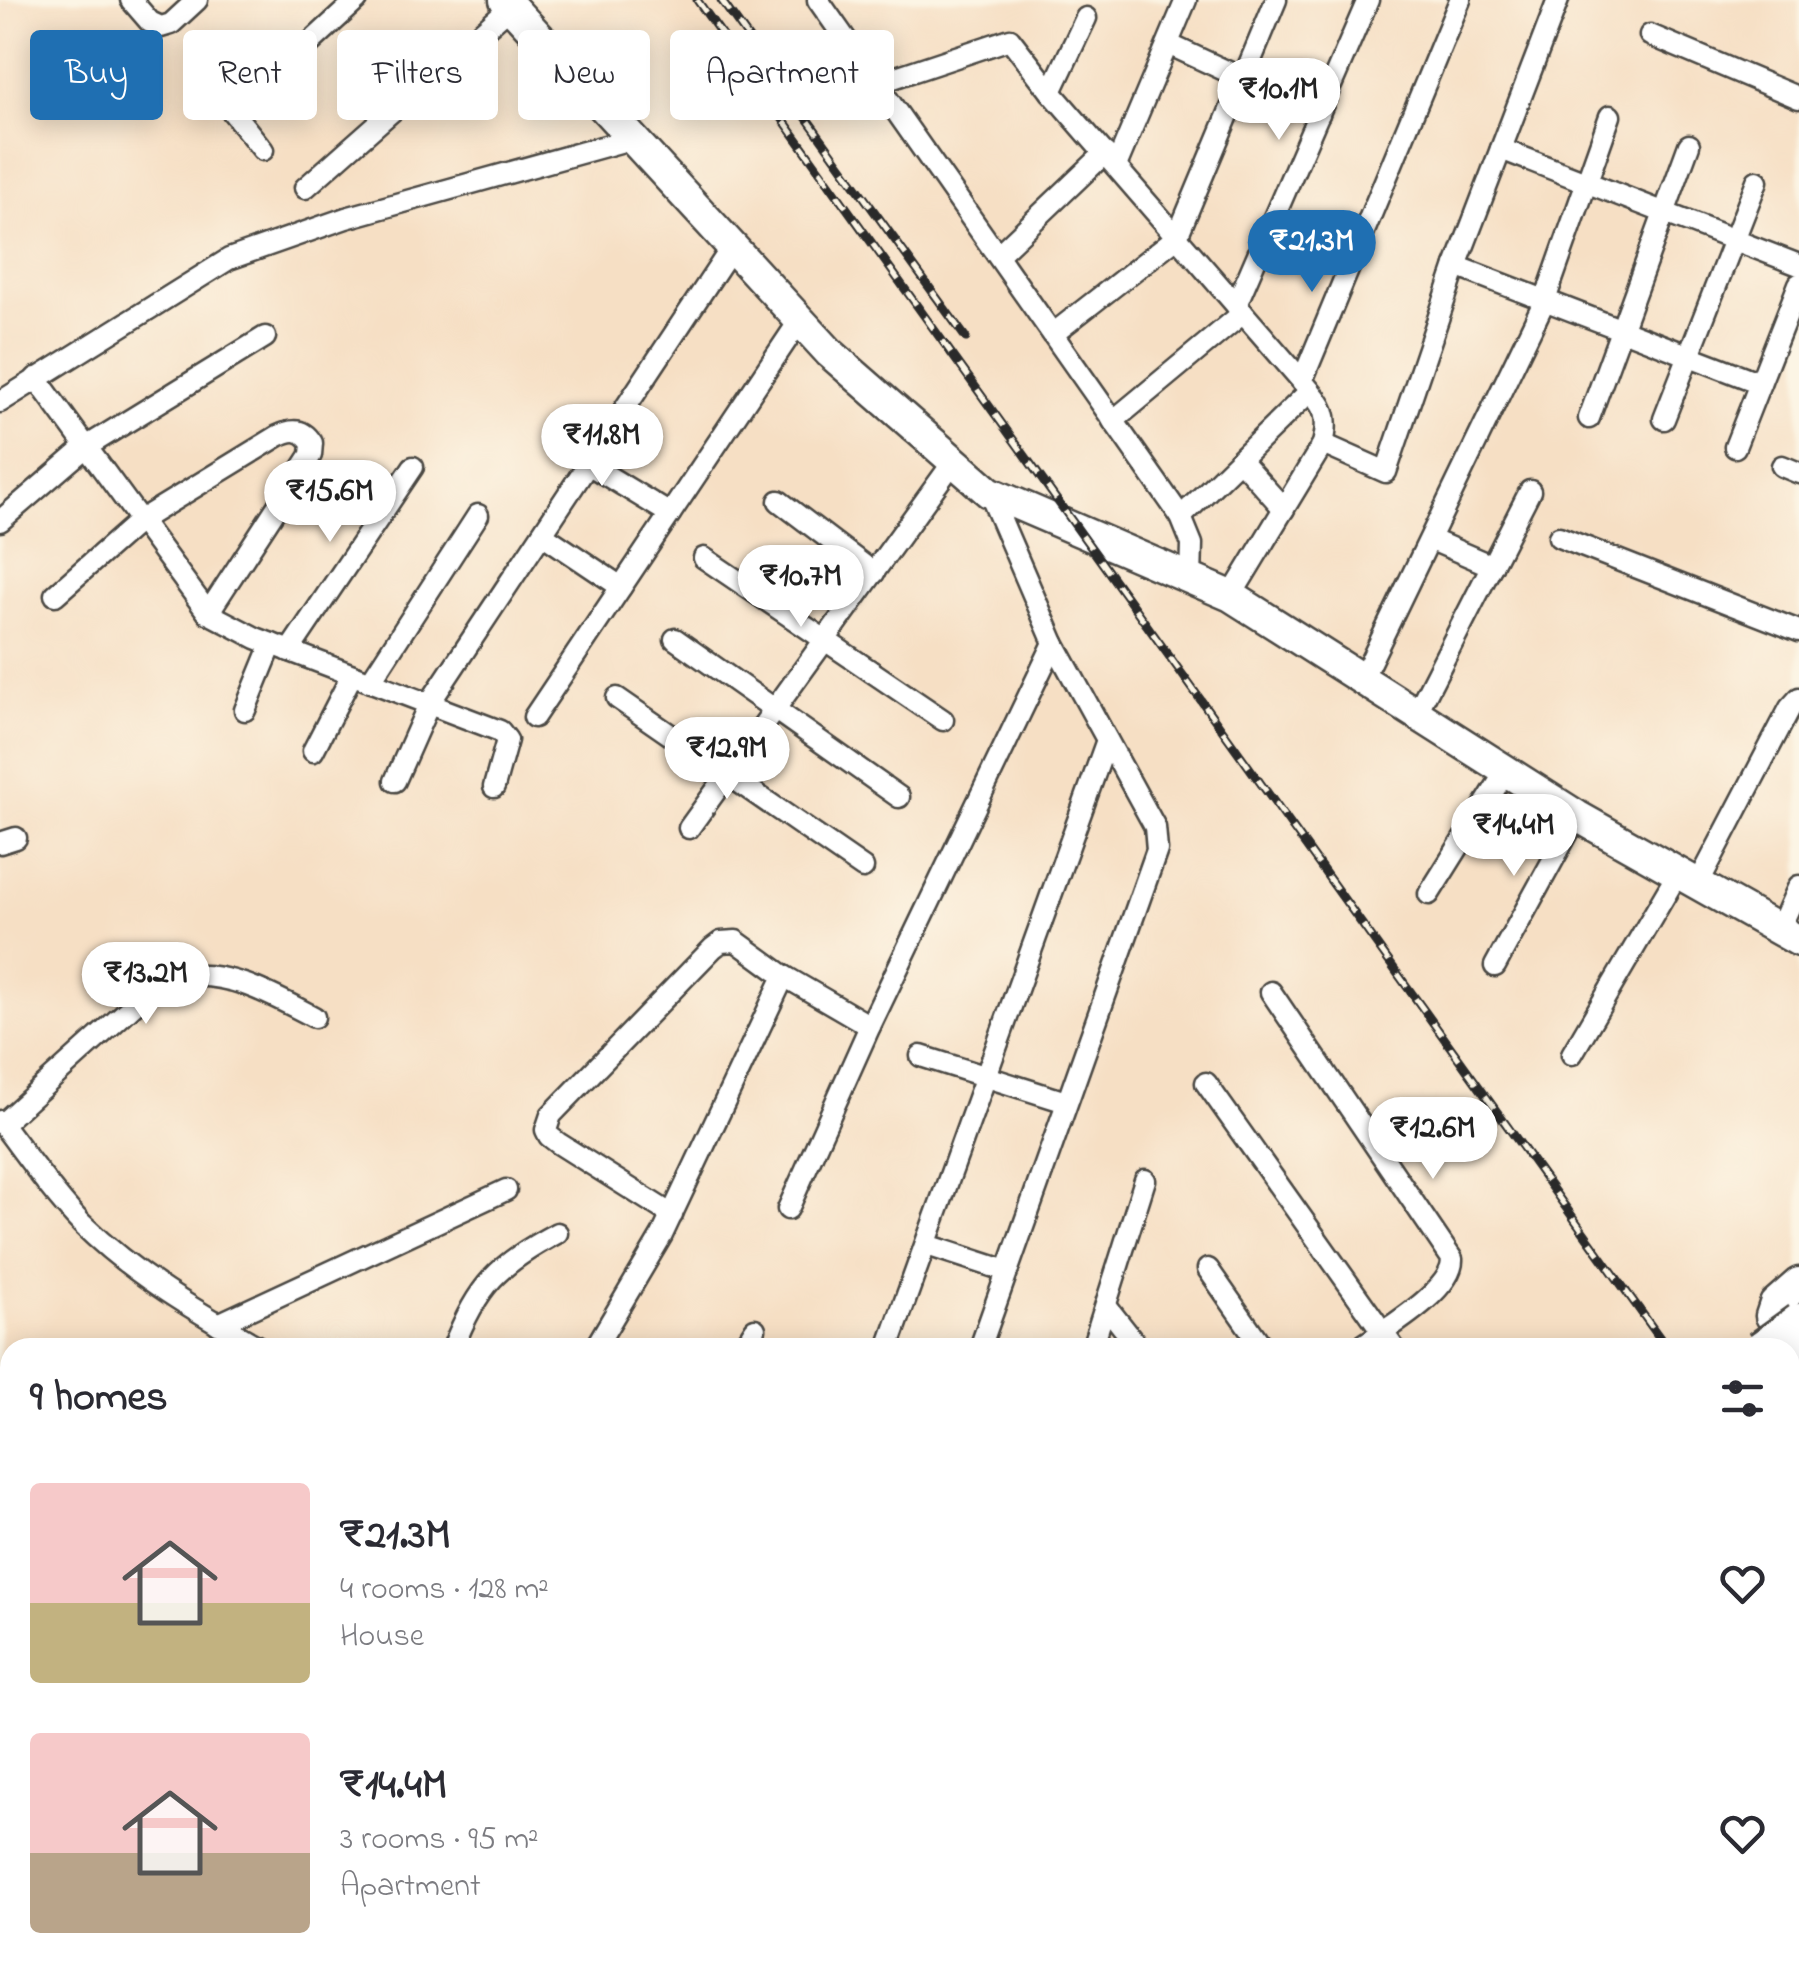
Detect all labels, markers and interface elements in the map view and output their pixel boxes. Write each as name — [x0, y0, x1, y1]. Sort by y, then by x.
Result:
chip: Buy — [30, 30, 163, 120]
chip: Rent — [183, 30, 317, 120]
chip: Filters — [337, 30, 498, 120]
chip: New — [518, 30, 650, 120]
chip: Apartment — [670, 30, 894, 120]
pin: ₹10.1M — [1198, 58, 1360, 143]
text: ₹10.1M — [1239, 67, 1319, 114]
pin: ₹21.3M — [1231, 210, 1393, 295]
text: ₹21.3M — [1270, 219, 1354, 266]
pin: ₹11.8M — [521, 404, 683, 489]
text: ₹11.8M — [563, 413, 641, 460]
pin: ₹15.6M — [249, 460, 411, 545]
text: ₹15.6M — [286, 469, 374, 516]
pin: ₹10.7M — [720, 545, 882, 630]
text: ₹10.7M — [760, 554, 842, 601]
pin: ₹12.9M — [646, 717, 808, 802]
text: ₹12.9M — [687, 726, 767, 773]
pin: ₹14.4M — [1433, 794, 1595, 879]
text: ₹14.4M — [1473, 803, 1555, 850]
pin: ₹13.2M — [65, 942, 227, 1027]
text: ₹13.2M — [104, 951, 188, 998]
pin: ₹12.6M — [1352, 1097, 1514, 1182]
text: ₹12.6M — [1390, 1106, 1476, 1153]
text: 9 homes — [30, 1368, 168, 1429]
icon: filters — [1715, 1371, 1770, 1426]
text: ₹21.3M — [340, 1506, 451, 1567]
icon: home — [110, 1523, 230, 1643]
icon: heart — [1715, 1556, 1770, 1611]
text: 4 rooms · 128 m² — [340, 1567, 549, 1614]
text: House — [340, 1614, 424, 1661]
text: ₹14.4M — [340, 1756, 447, 1817]
icon: home — [110, 1773, 230, 1893]
icon: heart — [1715, 1806, 1770, 1861]
text: 3 rooms · 95 m² — [340, 1817, 539, 1864]
text: Apartment — [340, 1864, 481, 1911]

